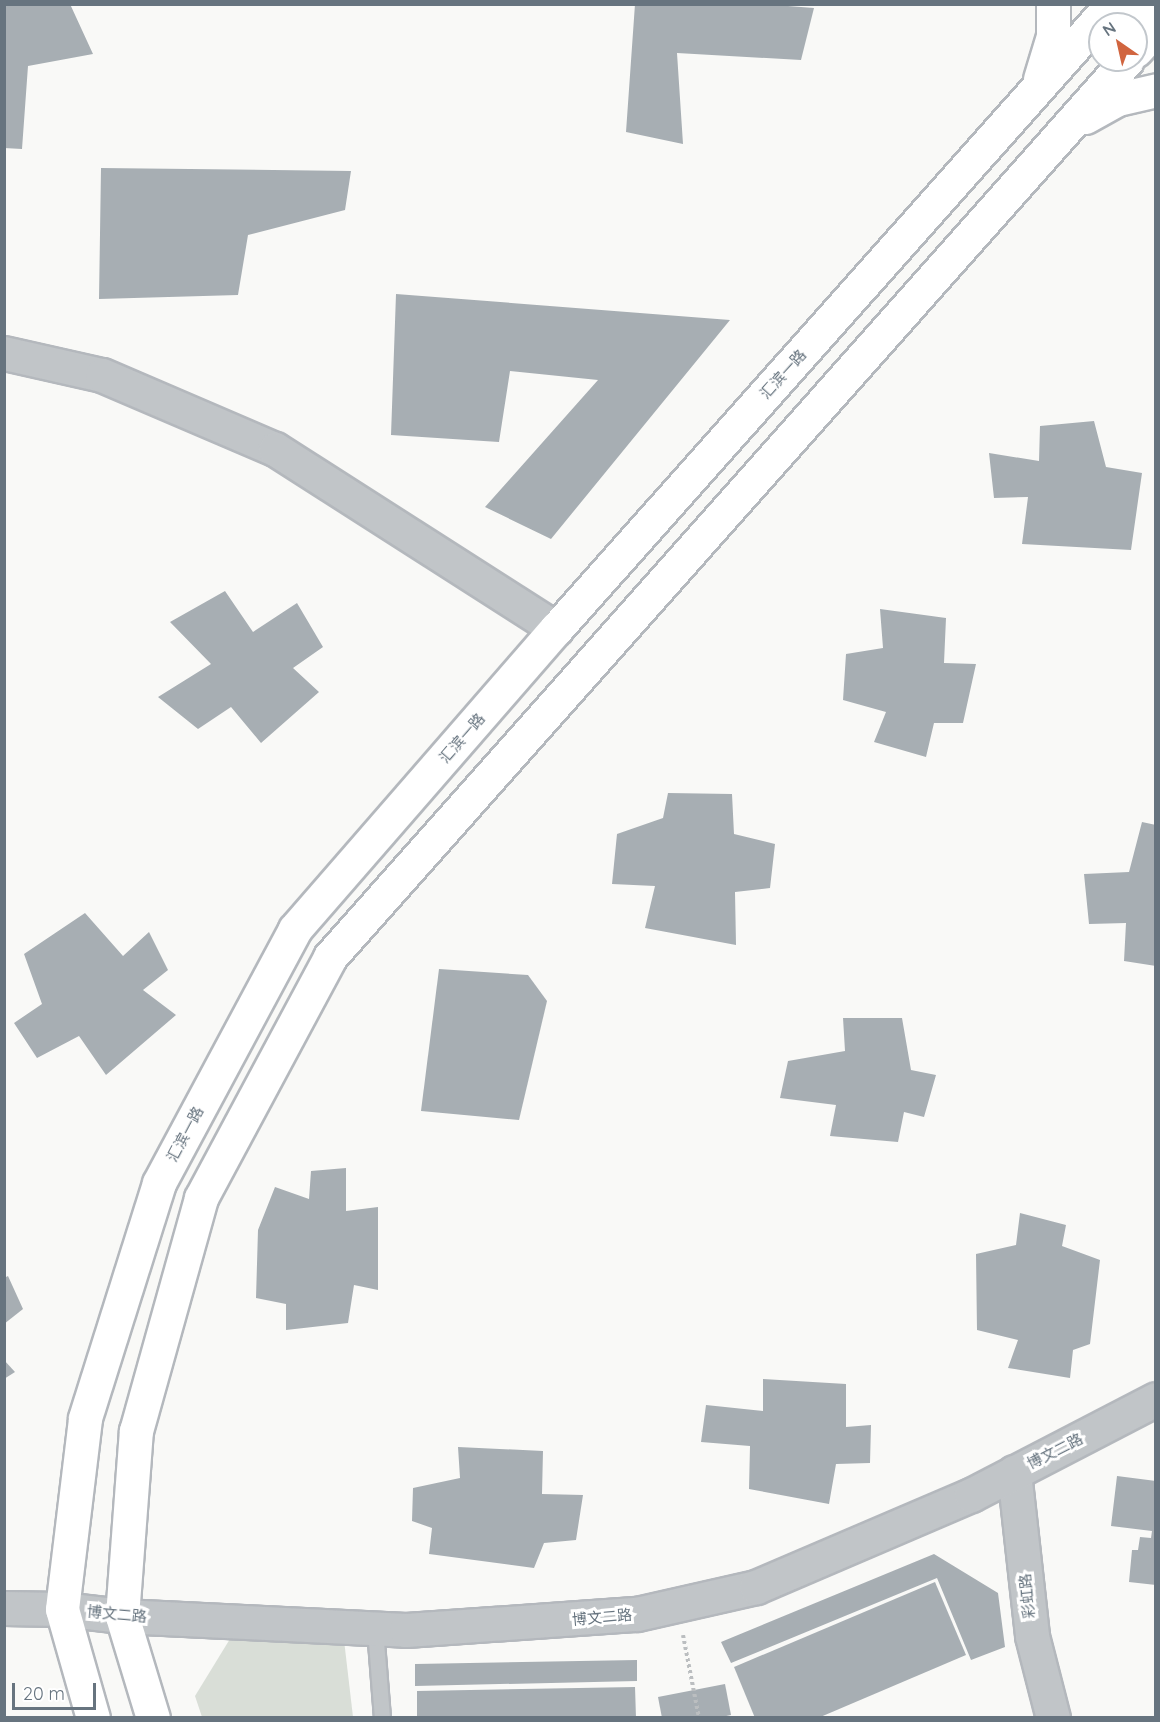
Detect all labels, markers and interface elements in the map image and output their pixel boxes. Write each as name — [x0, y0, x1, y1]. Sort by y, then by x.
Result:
north arrow — [1088, 12, 1148, 72]
text: N — [1099, 17, 1120, 40]
street label: 汇滨一路 — [756, 346, 810, 402]
street label: 汇滨一路 — [436, 709, 488, 767]
street label: 汇滨一路 — [163, 1103, 207, 1165]
street label: 博文二路 — [1024, 1429, 1086, 1473]
street label: 彩虹路 — [1016, 1573, 1038, 1619]
street label: 博文二路 — [86, 1602, 148, 1626]
street label: 博文二路 — [571, 1605, 633, 1629]
scale bar — [15, 1671, 99, 1709]
text: 20 m — [23, 1682, 65, 1705]

